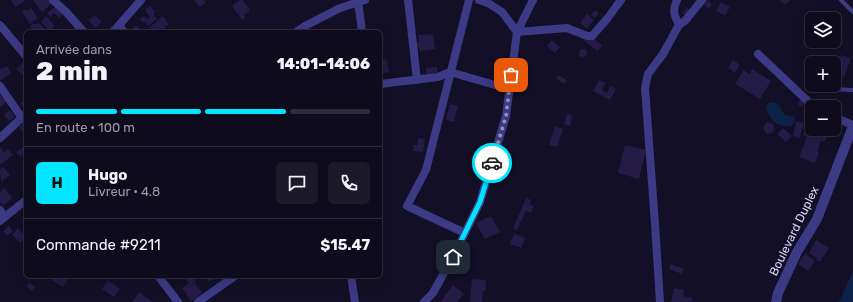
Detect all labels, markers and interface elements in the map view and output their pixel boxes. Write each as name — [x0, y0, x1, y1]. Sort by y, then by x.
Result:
map controls — [805, 12, 841, 136]
button: layers — [805, 12, 841, 48]
text: Arrivée dans — [36, 42, 112, 57]
text: 14:01–14:06 — [277, 55, 370, 73]
text: 2 min — [36, 56, 108, 87]
button: + — [805, 56, 841, 92]
pin — [494, 58, 528, 92]
icon: bag — [500, 64, 522, 86]
button: − — [805, 100, 841, 136]
text: En route · 100 m — [36, 120, 135, 135]
courier — [472, 143, 512, 183]
icon: car — [481, 152, 503, 174]
button: chat — [276, 162, 318, 204]
button: phone — [328, 162, 370, 204]
text: Hugo — [88, 166, 127, 184]
text: H — [51, 174, 63, 192]
text: Livreur · 4.8 — [88, 184, 160, 199]
street label: Boulevard Duplex — [766, 184, 822, 278]
text: Commande #9211 — [36, 236, 161, 254]
text: $15.47 — [320, 236, 370, 254]
pin — [436, 240, 470, 274]
icon: home — [442, 246, 464, 268]

